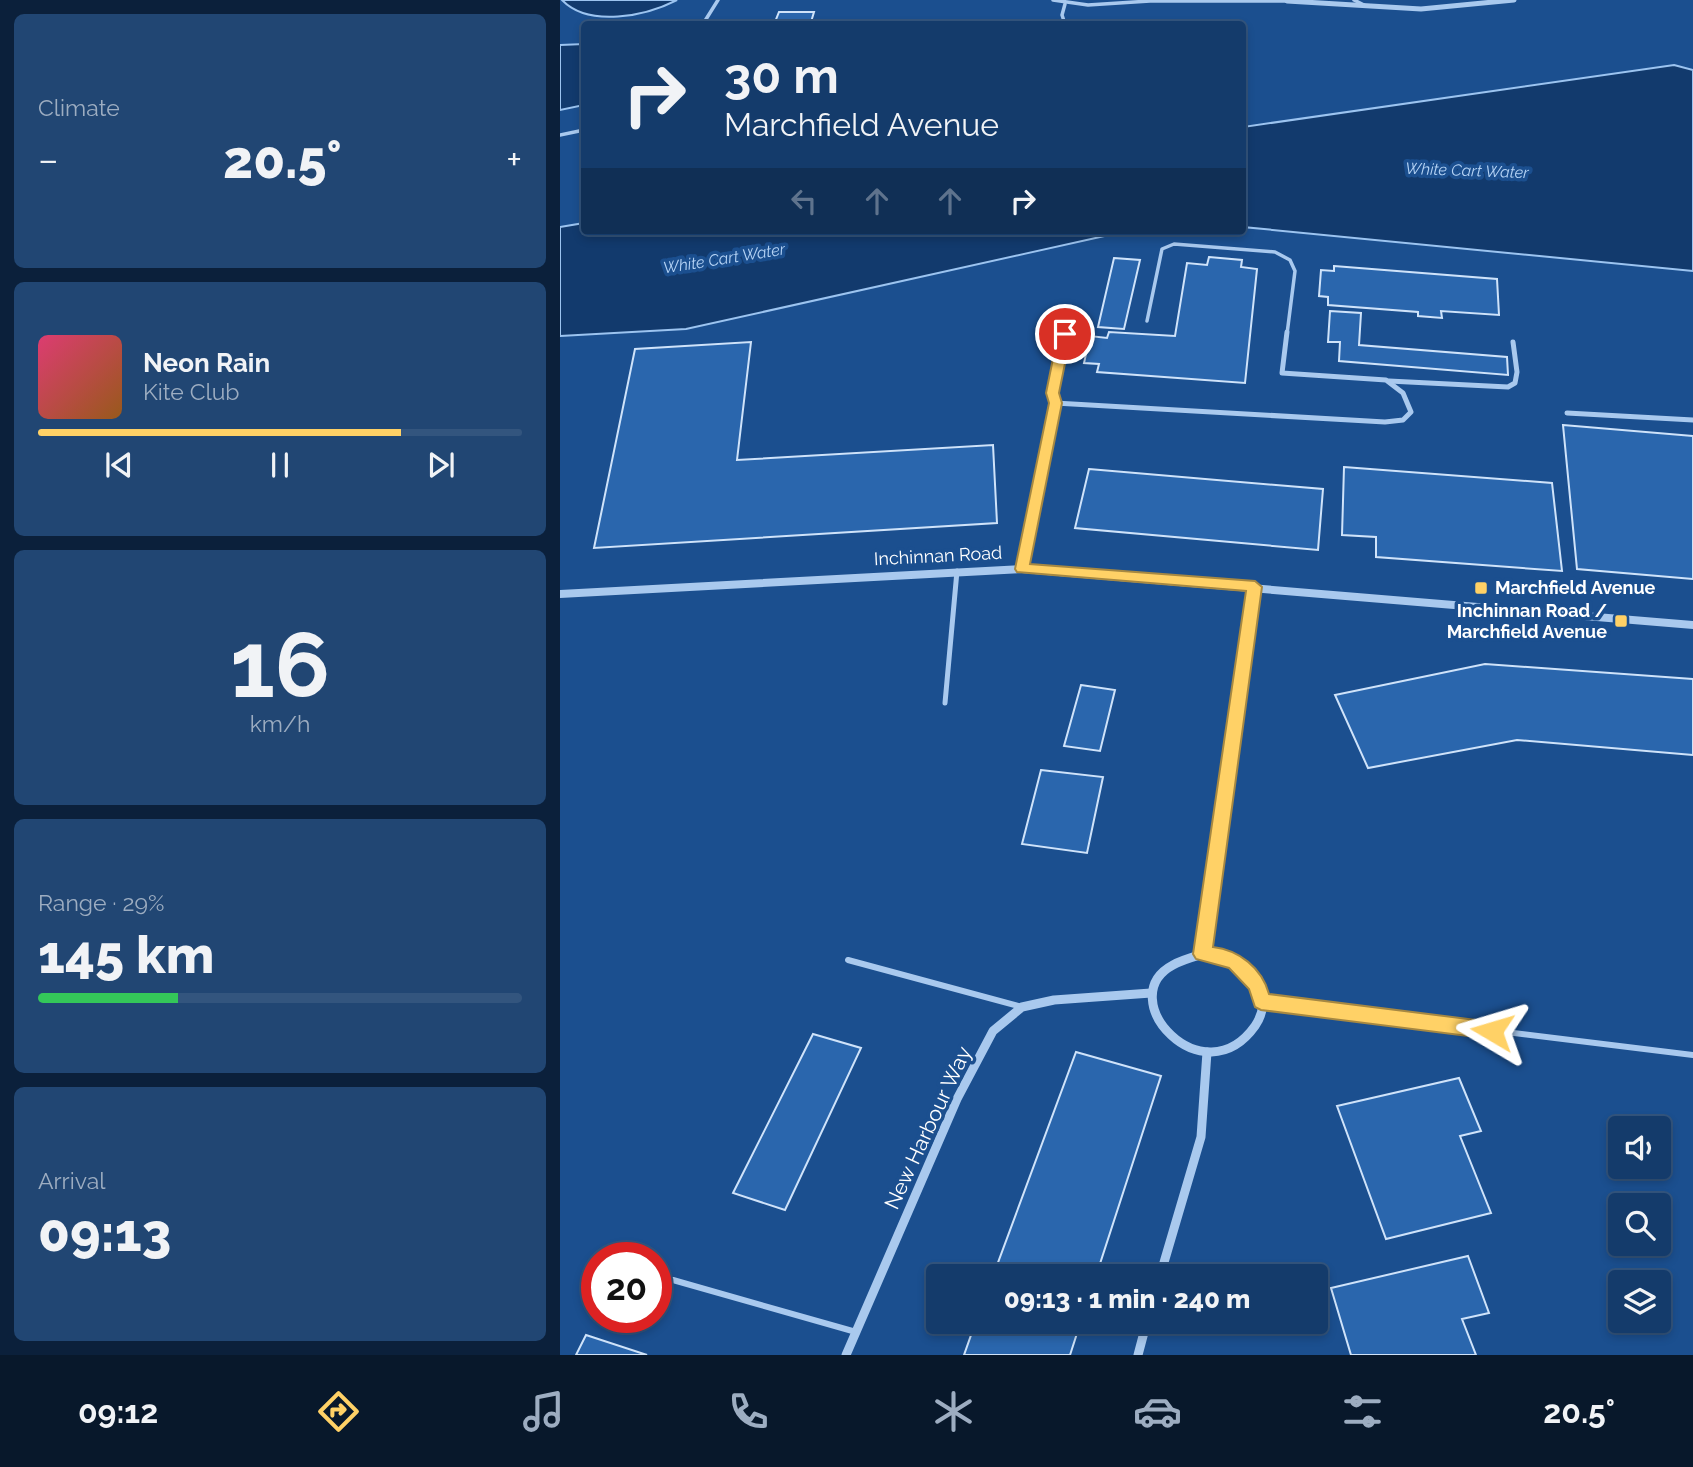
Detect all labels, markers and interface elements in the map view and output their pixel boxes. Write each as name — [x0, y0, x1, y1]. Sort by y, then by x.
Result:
text: 30 m — [724, 47, 839, 104]
icon: right — [609, 49, 700, 140]
text: Climate — [38, 94, 120, 121]
text: Marchfield Avenue — [724, 106, 999, 143]
text: 20.5° — [223, 129, 342, 190]
text: − — [38, 137, 58, 182]
text: + — [506, 137, 522, 182]
water label: White Cart Water — [1405, 159, 1530, 182]
icon: left — [785, 182, 823, 220]
icon: ahead — [858, 182, 896, 220]
icon: ahead — [931, 182, 969, 220]
icon: right — [1004, 182, 1042, 220]
water label: White Cart Water — [662, 239, 787, 278]
pin — [1035, 304, 1095, 364]
icon: arrive — [1046, 315, 1084, 353]
text: Neon Rain — [143, 348, 270, 378]
text: Kite Club — [143, 378, 240, 405]
icon: previous — [100, 446, 138, 484]
icon: pause — [261, 446, 299, 484]
icon: next — [422, 446, 460, 484]
street label: Inchinnan Road — [873, 542, 1003, 569]
place label: Marchfield Avenue — [1495, 577, 1656, 598]
marker: Marchfield Avenue — [1473, 580, 1489, 596]
place label: Inchinnan Road / Marchfield Avenue — [1447, 600, 1607, 642]
text: 16 — [230, 611, 330, 718]
marker: Inchinnan Road / Marchfield Avenue — [1613, 613, 1629, 629]
text: km/h — [250, 710, 310, 737]
text: Range · 29% — [38, 889, 164, 916]
text: 145 km — [38, 924, 214, 985]
position arrow — [1455, 994, 1529, 1068]
street label: New Harbour Way — [879, 1042, 976, 1213]
map controls — [1608, 1116, 1671, 1333]
button: sound — [1608, 1116, 1671, 1179]
text: Arrival — [38, 1167, 105, 1194]
button: search — [1608, 1193, 1671, 1256]
text: 09:13 — [38, 1202, 171, 1263]
speed limit sign: 20 — [581, 1242, 672, 1333]
button: layers — [1608, 1270, 1671, 1333]
text: 09:13 · 1 min · 240 m — [1004, 1284, 1250, 1314]
icon: directions — [314, 1387, 363, 1436]
icon: music — [519, 1387, 568, 1436]
icon: phone — [724, 1387, 773, 1436]
icon: climate — [929, 1387, 978, 1436]
icon: car — [1133, 1387, 1182, 1436]
icon: filters — [1338, 1387, 1387, 1436]
text: 09:12 — [78, 1393, 158, 1430]
text: 20.5° — [1543, 1393, 1615, 1430]

